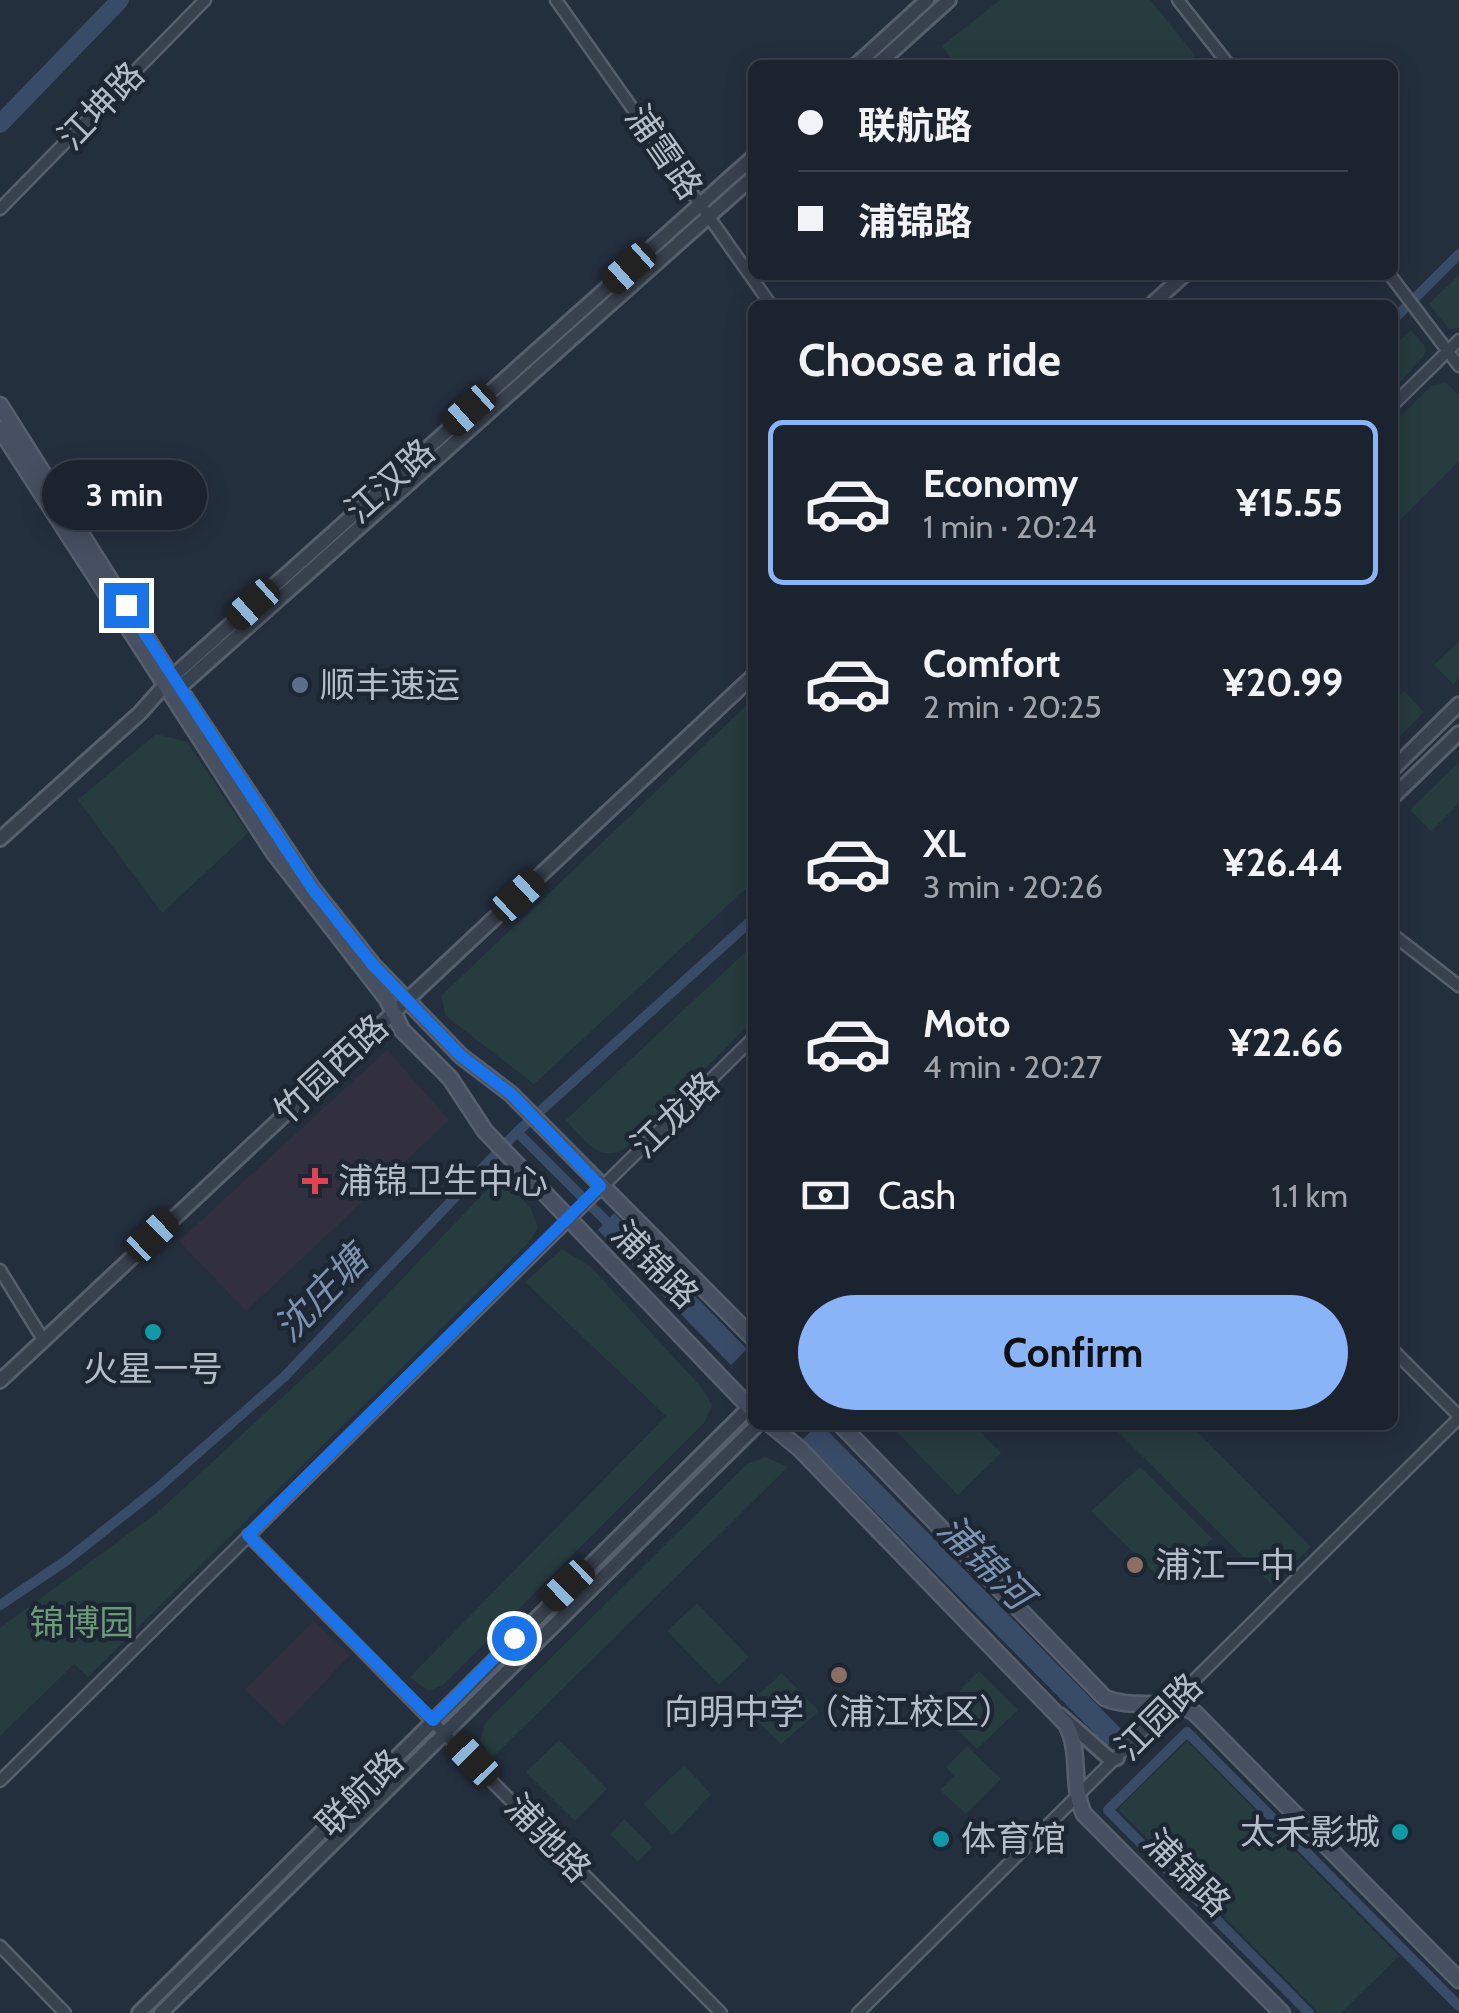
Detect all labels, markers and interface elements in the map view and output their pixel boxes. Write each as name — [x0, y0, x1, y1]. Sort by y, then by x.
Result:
street label: 江坤路 — [49, 53, 153, 158]
street label: 浦雪路 — [617, 96, 712, 207]
text: 联航路 — [858, 102, 972, 149]
text: 浦锦路 — [858, 198, 972, 245]
car — [597, 237, 661, 299]
text: Choose a ride — [798, 333, 1061, 387]
car — [437, 379, 501, 441]
street label: 江汉路 — [336, 430, 443, 532]
icon: car — [803, 458, 893, 548]
callout: 3 min — [44, 460, 208, 530]
text: Economy — [923, 460, 1078, 507]
text: 3 min — [86, 475, 163, 514]
text: ¥15.55 — [1236, 479, 1343, 526]
text: 1 min · 20:24 — [923, 507, 1096, 546]
car — [221, 573, 285, 635]
route end — [104, 583, 149, 628]
icon: car — [803, 638, 893, 728]
text: Comfort — [923, 640, 1060, 687]
text: ¥20.99 — [1223, 659, 1343, 706]
place label: 顺丰速运 — [320, 663, 460, 706]
marker: 顺丰速运 — [289, 674, 311, 696]
text: 2 min · 20:25 — [923, 687, 1102, 726]
icon: car — [803, 818, 893, 908]
text: XL — [923, 820, 966, 867]
text: ¥26.44 — [1223, 839, 1343, 886]
car — [486, 865, 550, 927]
text: 3 min · 20:26 — [923, 867, 1103, 906]
icon: car — [803, 998, 893, 1088]
text: Moto — [923, 1000, 1010, 1047]
street label: 竹园西路 — [265, 1005, 397, 1132]
text: ¥22.66 — [1229, 1019, 1343, 1066]
text: 4 min · 20:27 — [923, 1047, 1102, 1086]
street label: 江龙路 — [622, 1063, 727, 1167]
place label: 浦锦卫生中心 — [338, 1159, 548, 1202]
marker: 浦锦卫生中心 — [302, 1168, 328, 1194]
icon: cash — [798, 1168, 853, 1223]
text: Cash — [878, 1172, 956, 1219]
text: 1.1 km — [1271, 1176, 1348, 1215]
car — [120, 1204, 184, 1268]
street label: 浦锦路 — [603, 1212, 708, 1317]
water label: 沈庄塘 — [264, 1232, 381, 1351]
button: Confirm — [798, 1295, 1348, 1410]
marker: 火星一号 — [142, 1321, 164, 1343]
place label: 火星一号 — [83, 1347, 223, 1390]
water label: 浦锦河 — [928, 1505, 1047, 1624]
place label: 浦江一中 — [1155, 1543, 1295, 1586]
car — [536, 1553, 600, 1617]
marker: 浦江一中 — [1124, 1554, 1146, 1576]
park label: 锦博园 — [29, 1601, 135, 1644]
route start — [492, 1616, 537, 1661]
marker: 向明中学（浦江校区） — [828, 1664, 850, 1686]
street label: 江园路 — [1106, 1664, 1211, 1769]
place label: 向明中学（浦江校区） — [664, 1690, 1014, 1733]
car — [441, 1728, 505, 1792]
street label: 联航路 — [307, 1740, 412, 1845]
street label: 浦驰路 — [496, 1785, 600, 1890]
place label: 太禾影城 — [1240, 1810, 1380, 1853]
place label: 体育馆 — [961, 1817, 1066, 1860]
street label: 浦锦路 — [1135, 1820, 1240, 1925]
marker: 太禾影城 — [1389, 1821, 1411, 1843]
marker: 体育馆 — [930, 1828, 952, 1850]

